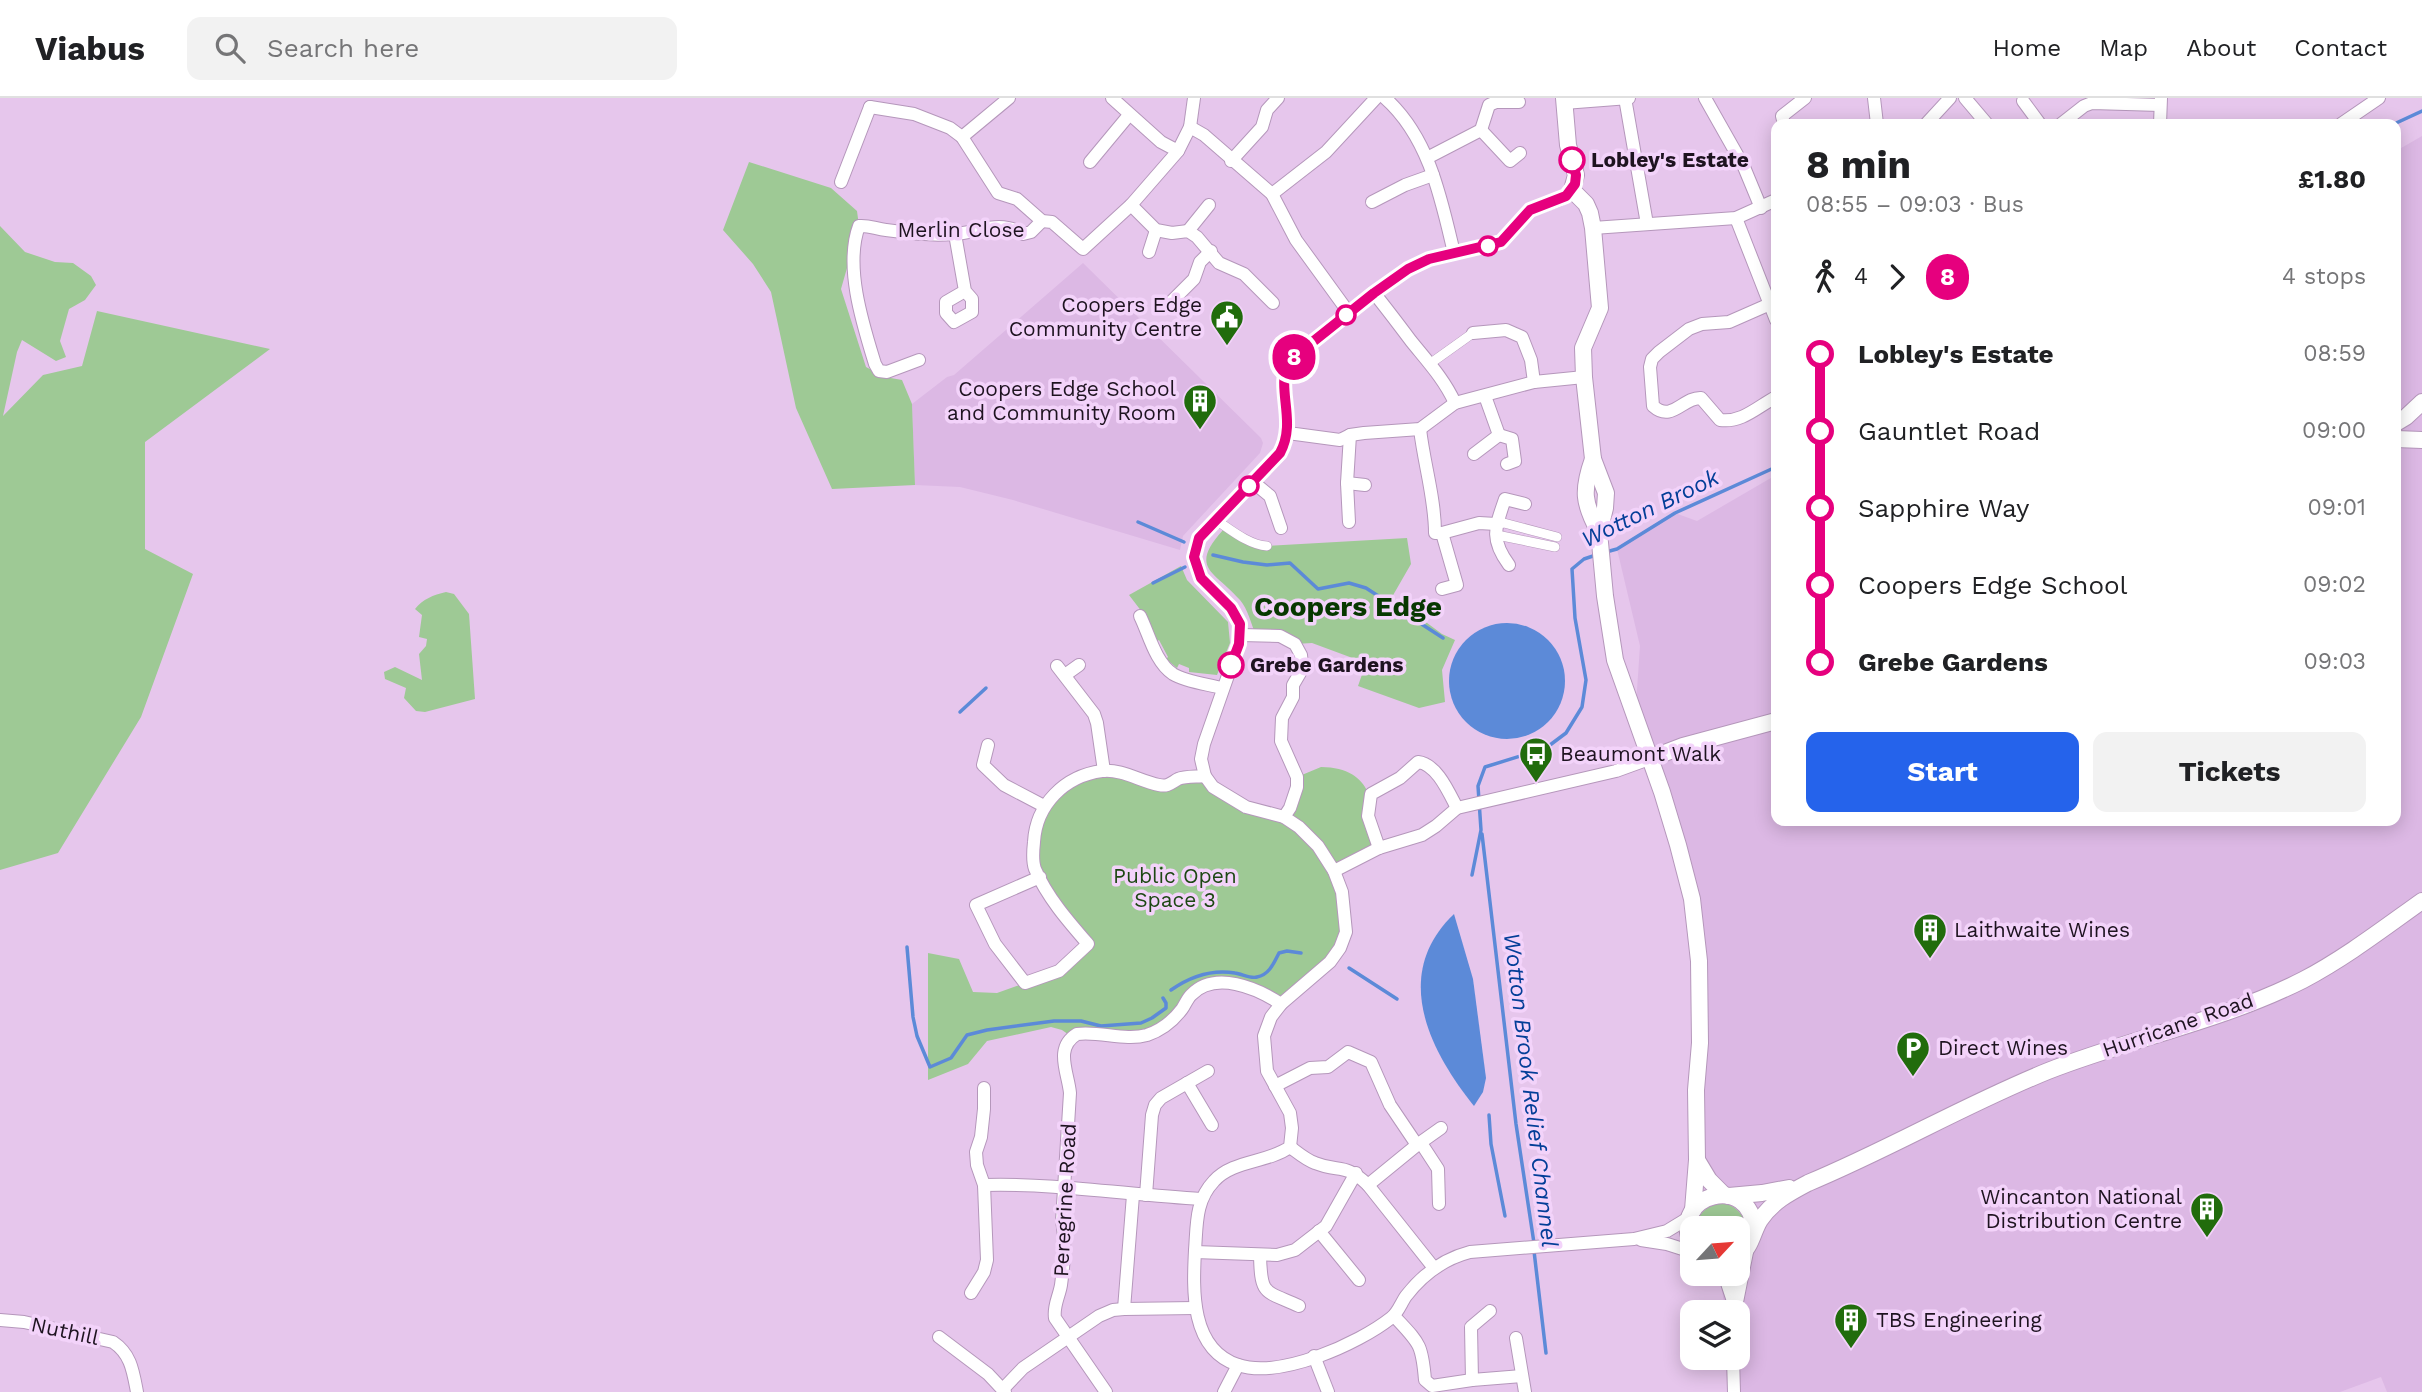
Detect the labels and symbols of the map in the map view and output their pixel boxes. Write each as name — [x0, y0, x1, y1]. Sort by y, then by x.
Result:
marker: Lobley's Estate — [1559, 147, 1585, 173]
place label: Lobley's Estate — [1591, 147, 1749, 172]
street label: Merlin Close — [897, 217, 1025, 242]
unlabelled marker — [1478, 236, 1498, 256]
place label: Coopers Edge Community Centre — [1009, 292, 1202, 341]
public building icon: Coopers Edge Community Centre — [1208, 298, 1246, 347]
unlabelled marker — [1336, 305, 1356, 325]
line badge: 8 — [1271, 334, 1317, 380]
place label: Coopers Edge School and Community Room — [947, 376, 1177, 425]
building icon: Coopers Edge School and Community Room — [1181, 382, 1219, 431]
water label: Wotton Brook — [1577, 463, 1725, 553]
unlabelled marker — [1239, 476, 1259, 496]
district label: Coopers Edge — [1254, 590, 1442, 623]
marker: Grebe Gardens — [1218, 652, 1244, 678]
place label: Grebe Gardens — [1250, 652, 1403, 677]
bus stop icon: Beaumont Walk — [1517, 735, 1555, 784]
place label: Beaumont Walk — [1560, 741, 1721, 766]
park label: Public Open Space 3 — [1113, 863, 1237, 912]
building icon: Laithwaite Wines — [1911, 911, 1949, 960]
place label: Laithwaite Wines — [1954, 917, 2130, 942]
water label: Wotton Brook Relief Channel — [1498, 931, 1563, 1249]
street label: Hurricane Road — [2099, 987, 2257, 1062]
parking icon: Direct Wines — [1894, 1029, 1932, 1078]
place label: Direct Wines — [1938, 1035, 2068, 1060]
street label: Peregrine Road — [1048, 1122, 1081, 1277]
place label: Wincanton National Distribution Centre — [1980, 1184, 2183, 1233]
building icon: Wincanton National Distribution Centre — [2188, 1190, 2226, 1239]
north arrow — [1680, 1216, 1750, 1286]
building icon: TBS Engineering — [1832, 1301, 1870, 1350]
place label: TBS Engineering — [1876, 1307, 2043, 1332]
street label: Nuthill — [29, 1311, 102, 1350]

